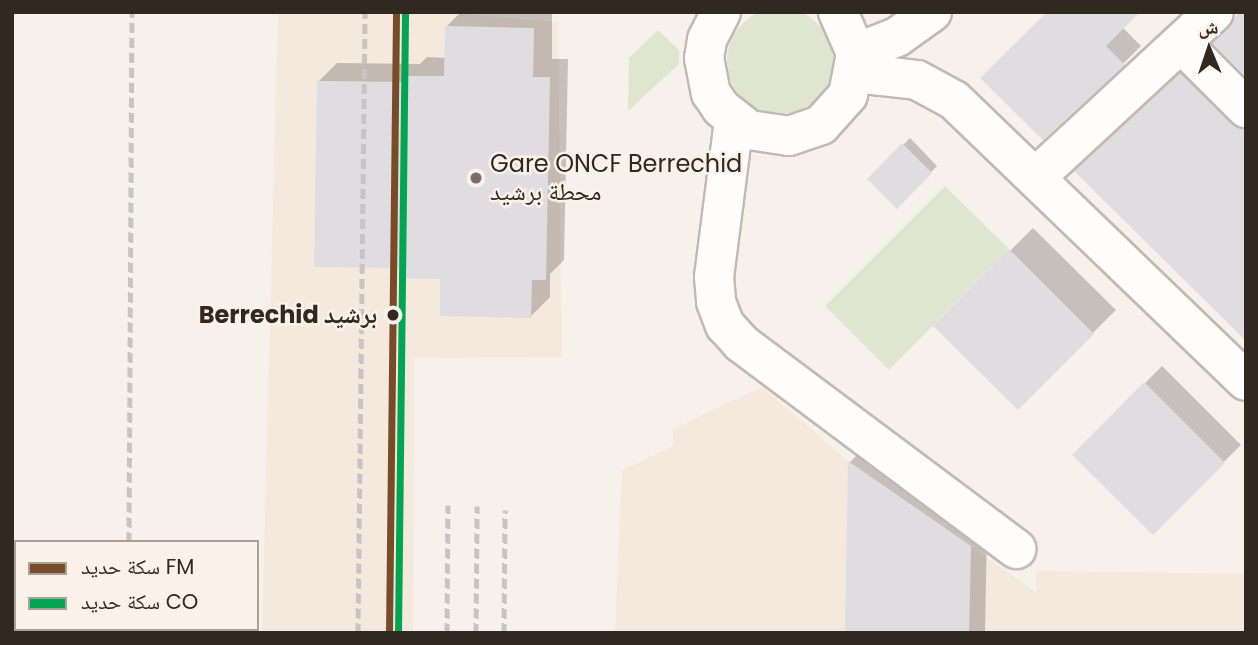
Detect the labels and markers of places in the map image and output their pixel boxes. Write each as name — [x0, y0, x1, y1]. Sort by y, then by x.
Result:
place label: Gare ONCF Berrechid محطة برشيد — [490, 150, 742, 206]
marker: Gare ONCF Berrechid محطة برشيد — [468, 170, 484, 186]
place label: Berrechid برشيد — [199, 301, 377, 329]
marker: Berrechid برشيد — [383, 305, 403, 325]

